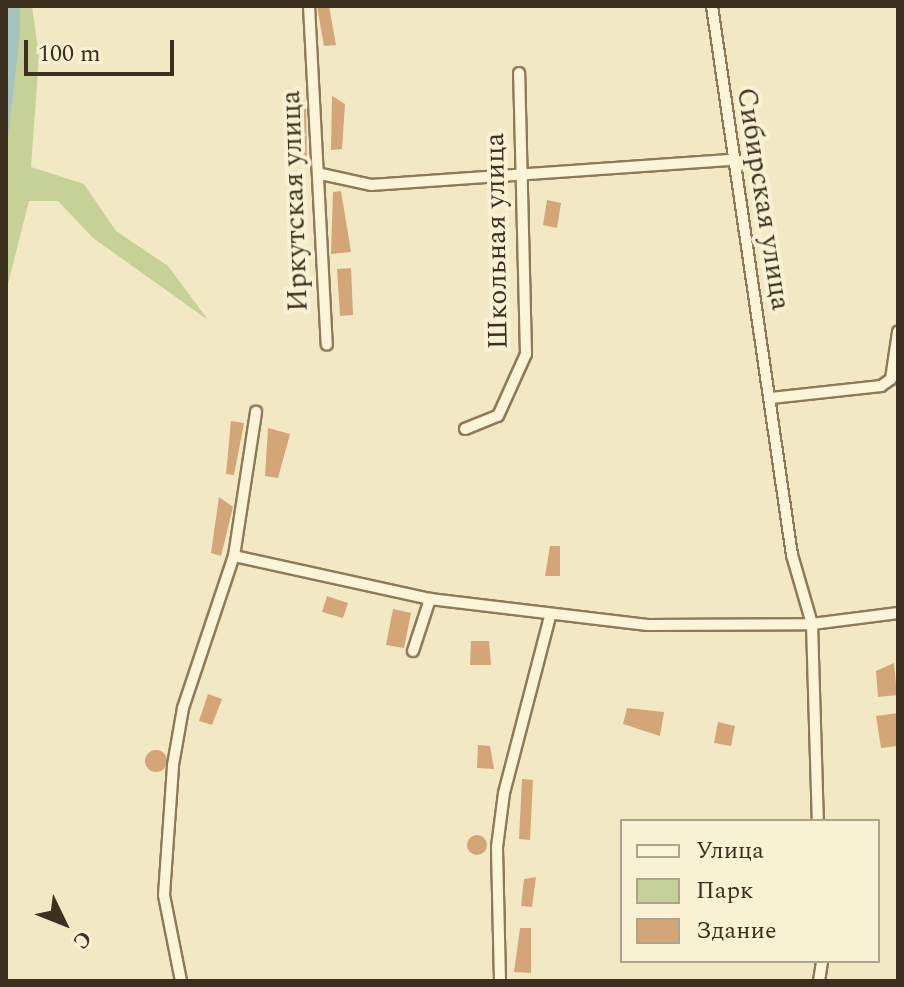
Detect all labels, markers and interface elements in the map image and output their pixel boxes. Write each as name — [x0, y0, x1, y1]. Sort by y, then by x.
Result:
scale bar — [28, 24, 178, 74]
text: 100 m — [38, 36, 101, 72]
street label: Сибирская улица — [729, 85, 797, 313]
street label: Иркутская улица — [274, 90, 316, 312]
street label: Школьная улица — [478, 132, 516, 350]
legend — [620, 819, 880, 963]
text: Улица — [696, 833, 764, 869]
text: Парк — [696, 873, 753, 909]
north arrow — [24, 883, 104, 963]
text: Здание — [696, 913, 777, 949]
text: С — [65, 923, 99, 957]

